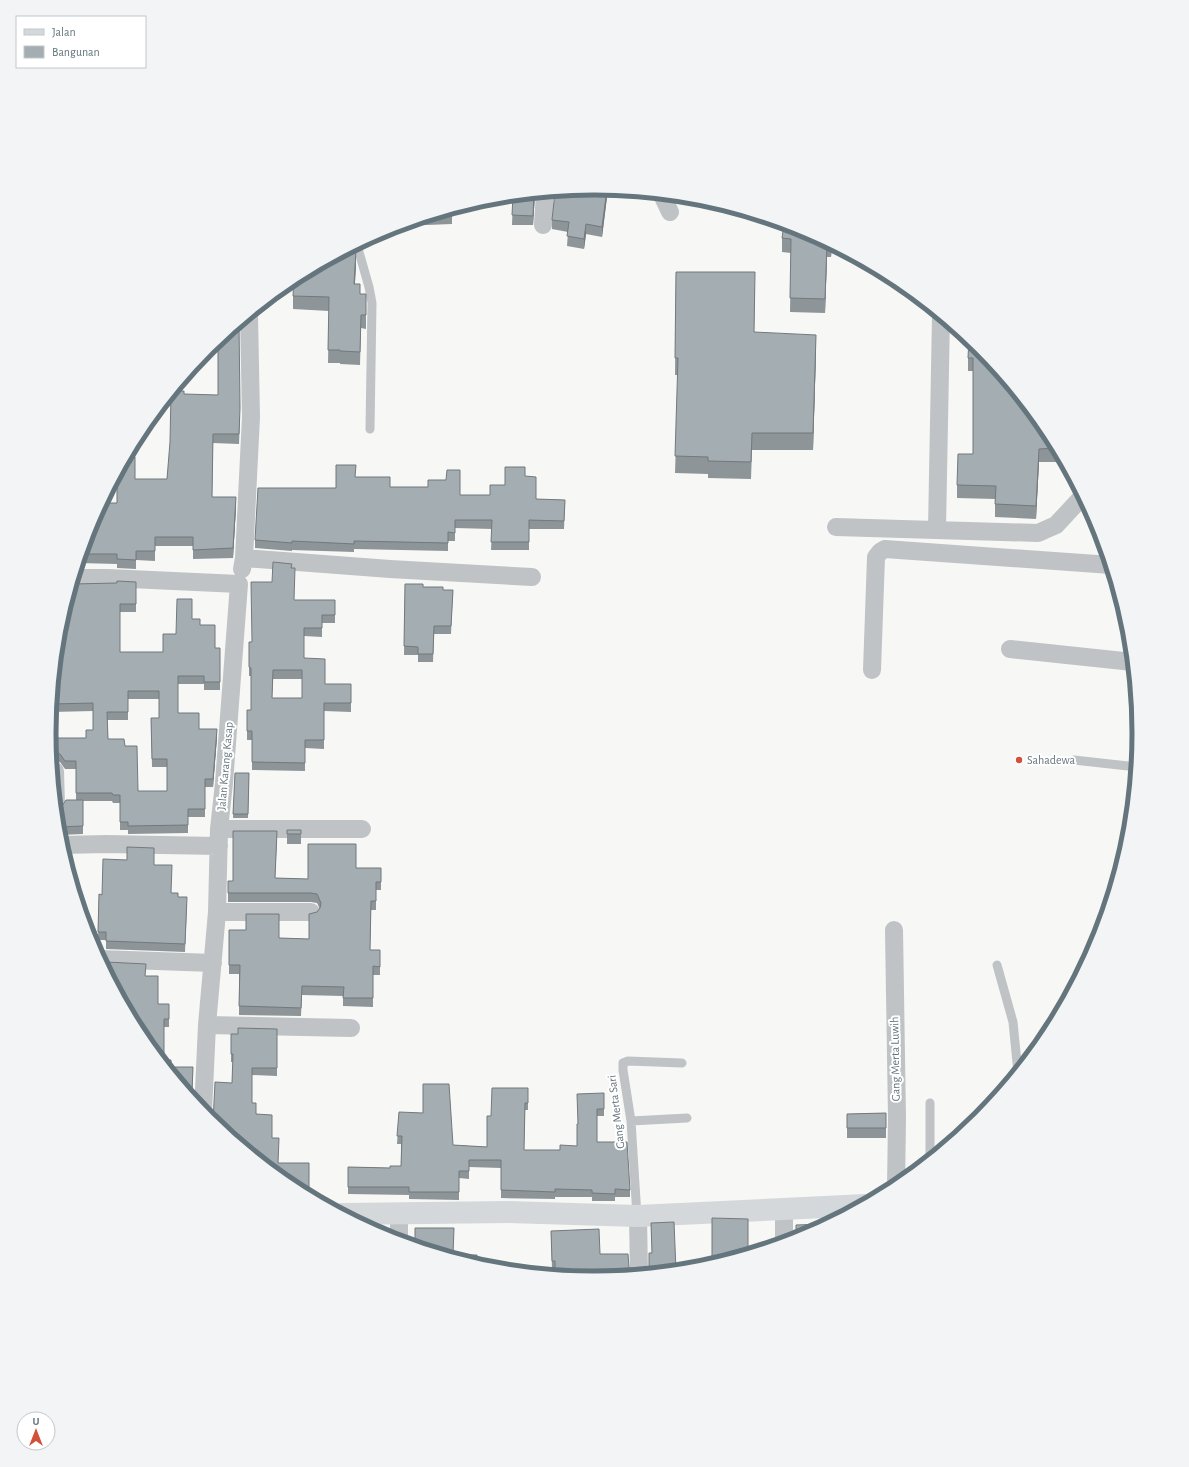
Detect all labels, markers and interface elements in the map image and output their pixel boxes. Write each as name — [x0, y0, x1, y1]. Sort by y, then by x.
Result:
legend — [16, 16, 146, 68]
text: Jalan — [52, 26, 76, 38]
text: Bangunan — [52, 46, 100, 58]
street label: Jalan Karang Kasap — [215, 721, 235, 811]
place label: Sahadewa — [1027, 754, 1075, 766]
marker: Sahadewa — [1014, 755, 1024, 765]
street label: Gang Merta Luwih — [888, 1017, 902, 1101]
street label: Gang Merta Sari — [606, 1074, 626, 1150]
north arrow — [16, 1411, 56, 1451]
text: U — [32, 1416, 40, 1427]

